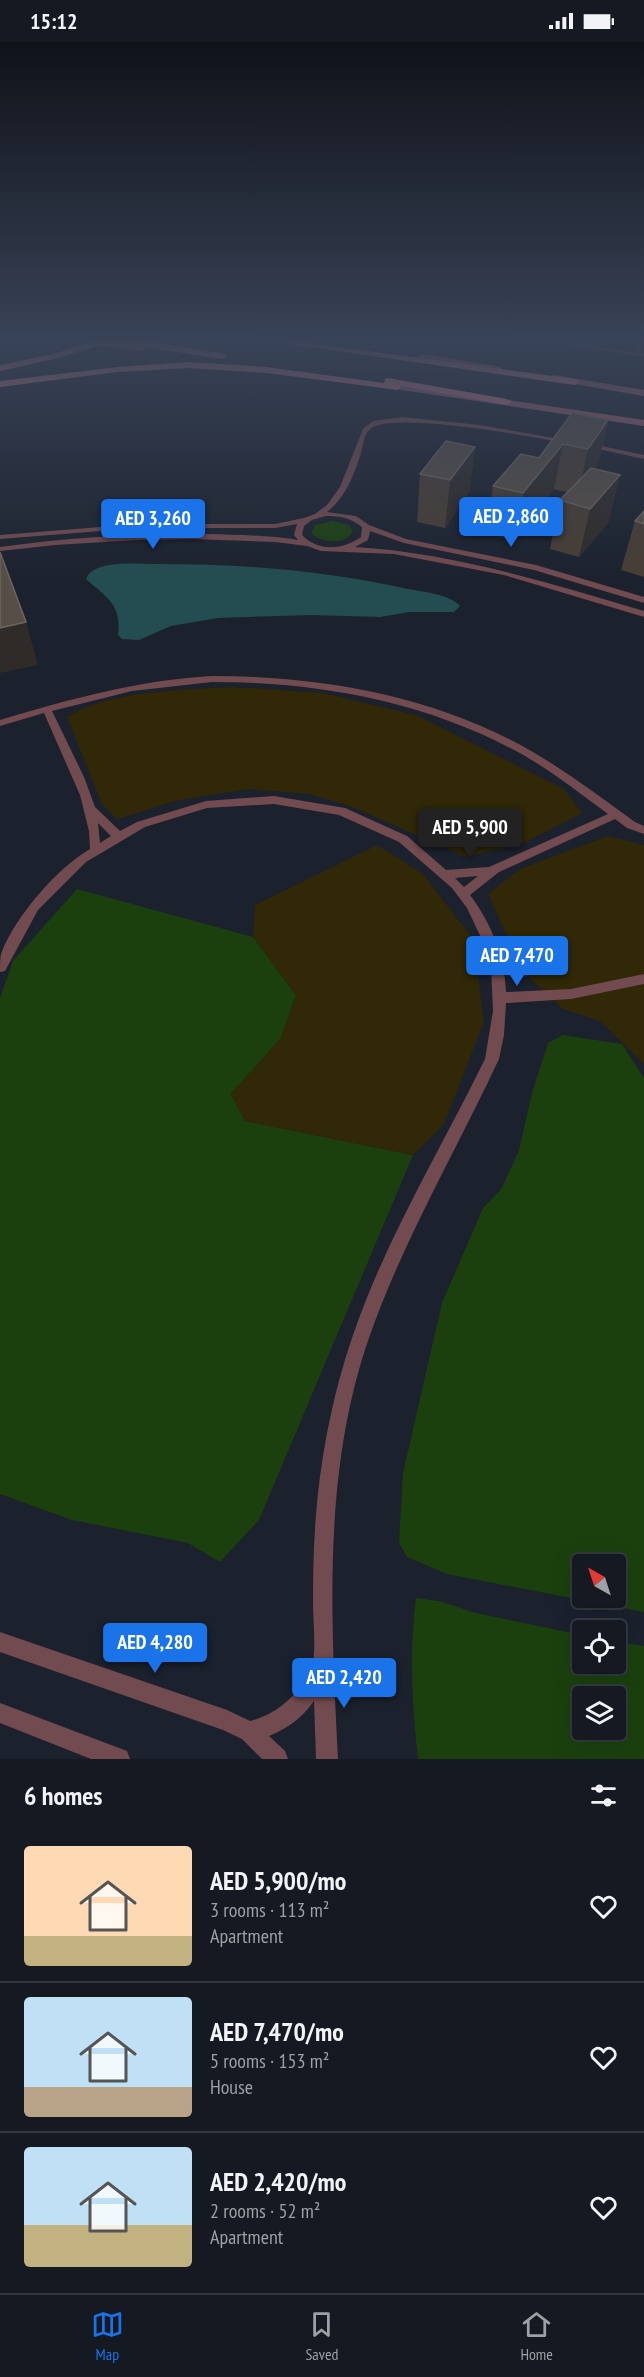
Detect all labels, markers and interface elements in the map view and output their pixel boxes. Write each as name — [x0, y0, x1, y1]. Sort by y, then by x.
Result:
text: 15:12 — [30, 7, 78, 35]
pin: AED 2,860 — [442, 497, 580, 548]
pin: AED 3,260 — [84, 499, 222, 550]
text: AED 2,860 — [473, 503, 549, 529]
text: AED 3,260 — [115, 505, 191, 531]
pin: AED 5,900 — [401, 808, 539, 859]
text: AED 5,900 — [432, 814, 508, 840]
pin: AED 7,470 — [448, 936, 586, 987]
text: AED 7,470 — [480, 942, 554, 968]
north arrow — [572, 1554, 626, 1608]
map controls — [572, 1554, 626, 1740]
button: locate — [572, 1620, 626, 1674]
pin: AED 4,280 — [86, 1623, 224, 1674]
text: AED 4,280 — [117, 1629, 193, 1655]
pin: AED 2,420 — [275, 1658, 413, 1709]
text: AED 2,420 — [306, 1664, 382, 1690]
button: layers — [572, 1686, 626, 1740]
text: 6 homes — [24, 1779, 102, 1812]
icon: filters — [587, 1779, 620, 1812]
text: AED 5,900/mo — [210, 1864, 346, 1897]
icon: home — [72, 1870, 144, 1942]
icon: heart — [587, 1890, 620, 1923]
text: 3 rooms · 113 m² — [210, 1897, 329, 1923]
text: Apartment — [210, 1923, 283, 1949]
text: AED 7,470/mo — [210, 2015, 344, 2048]
icon: home — [72, 2021, 144, 2093]
icon: heart — [587, 2041, 620, 2074]
text: 5 rooms · 153 m² — [210, 2048, 329, 2074]
text: House — [210, 2074, 253, 2100]
text: AED 2,420/mo — [210, 2165, 346, 2198]
icon: home — [72, 2171, 144, 2243]
icon: heart — [587, 2191, 620, 2224]
text: 2 rooms · 52 m² — [210, 2198, 320, 2224]
text: Apartment — [210, 2224, 283, 2250]
tab: Map — [91, 2308, 124, 2364]
tab: Saved — [305, 2308, 338, 2364]
tab: Home — [520, 2308, 553, 2364]

